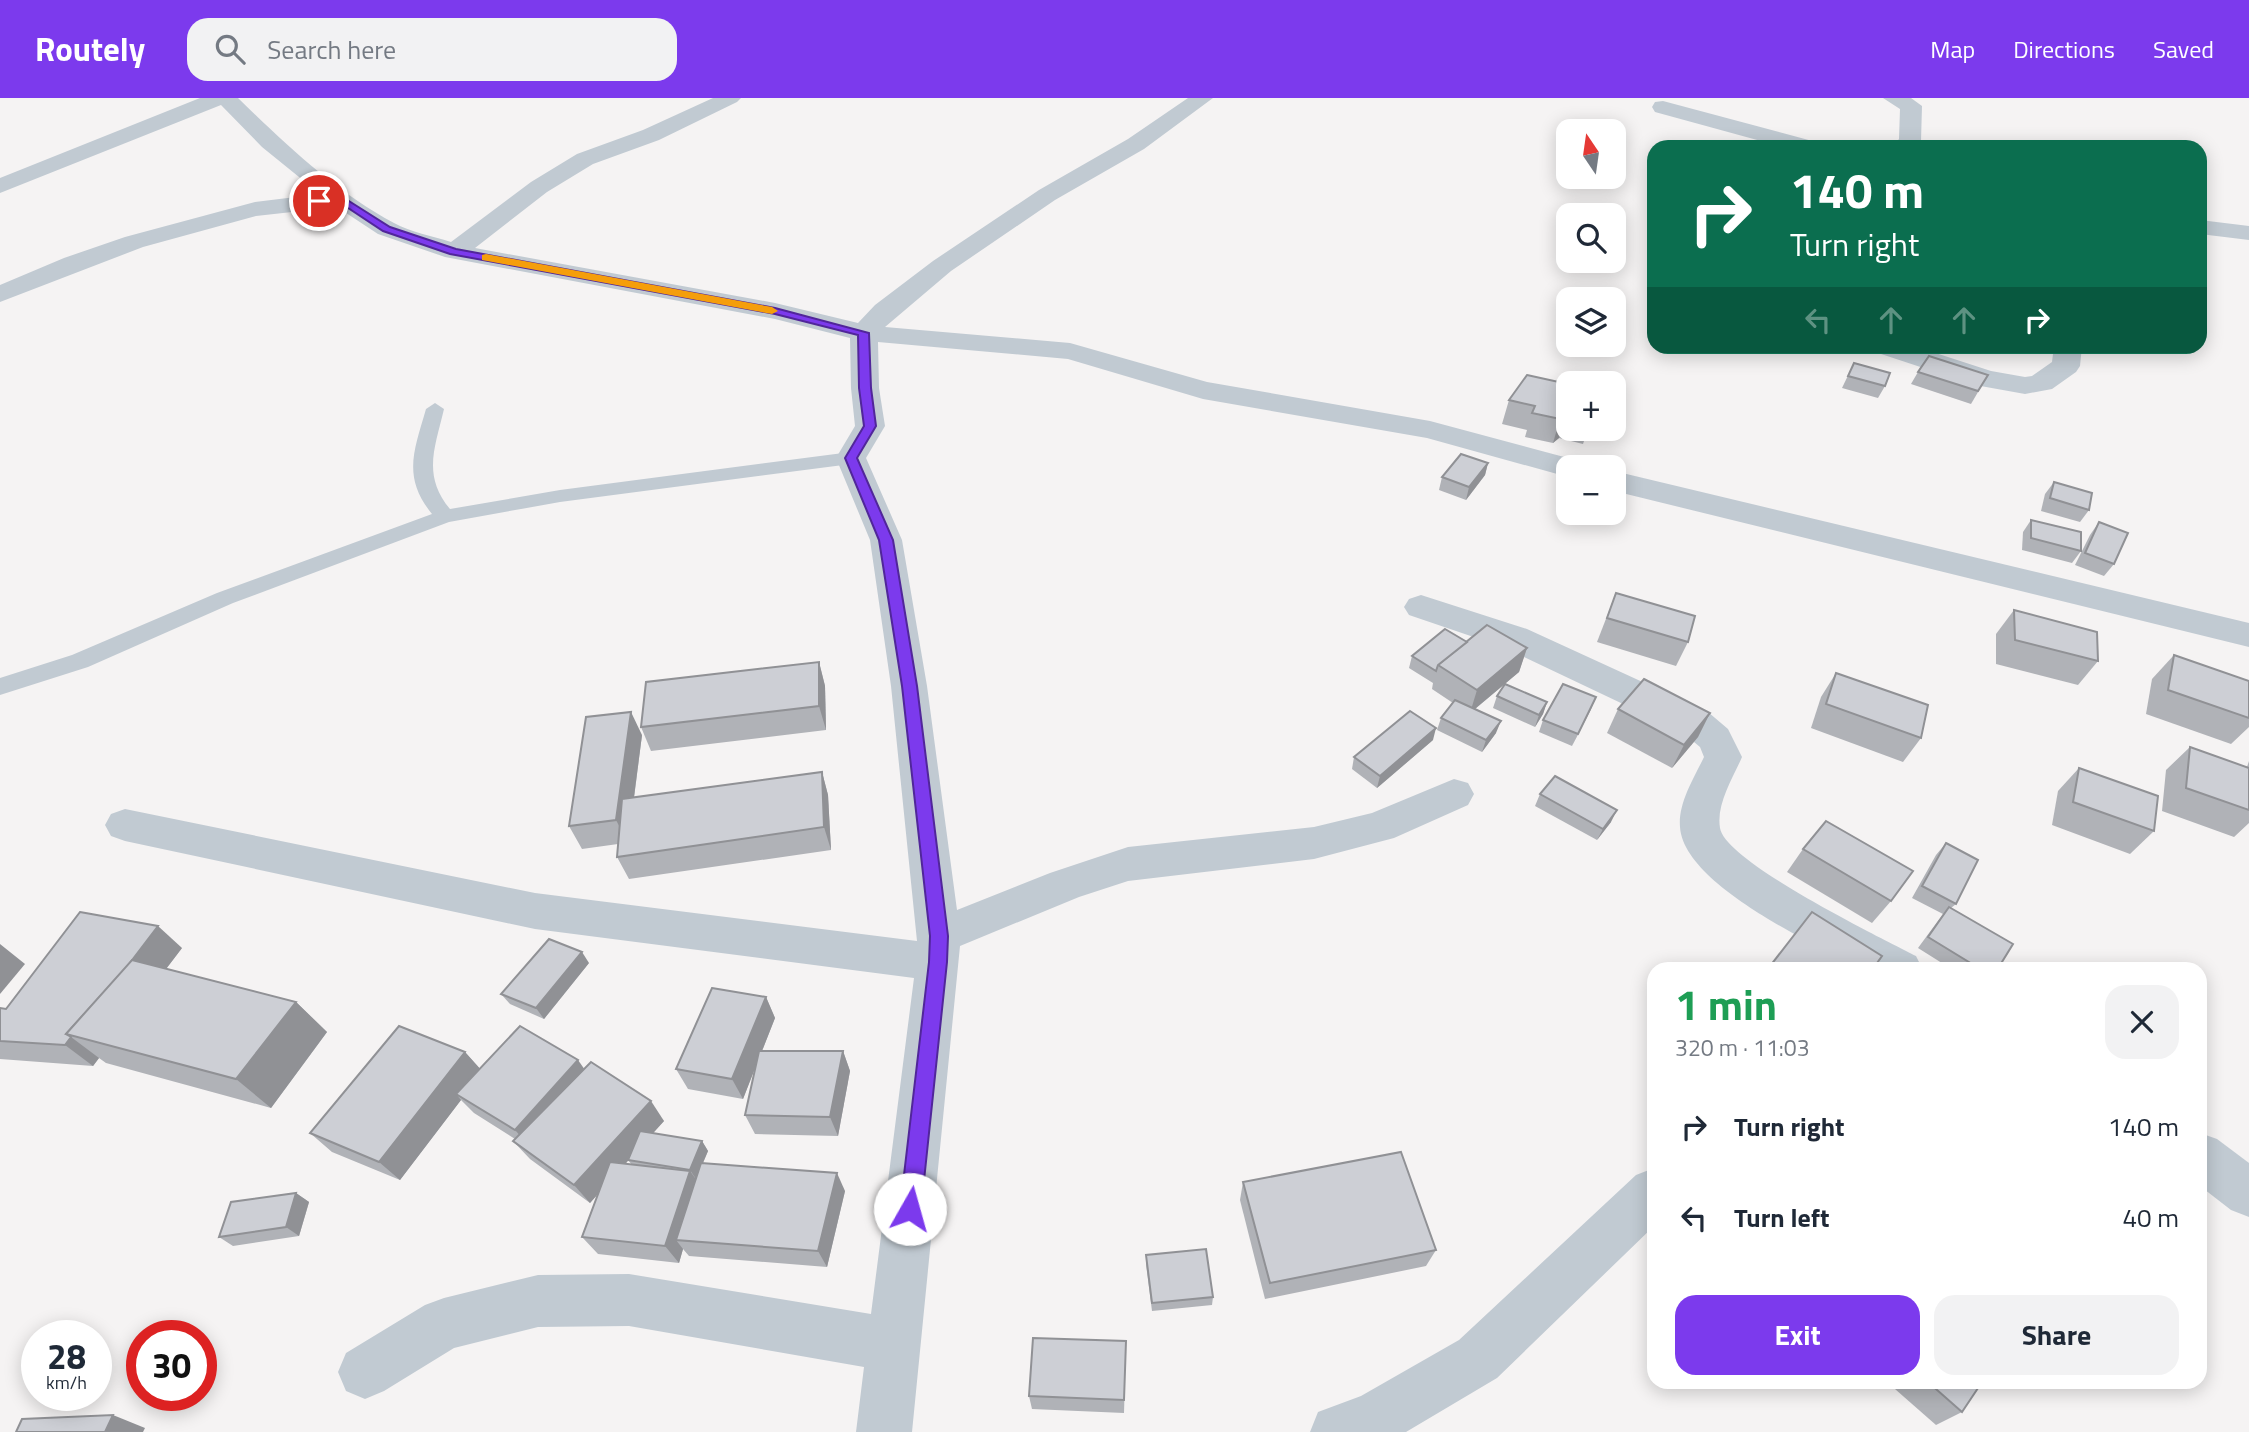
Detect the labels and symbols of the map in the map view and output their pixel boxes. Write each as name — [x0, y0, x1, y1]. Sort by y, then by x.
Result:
north arrow — [1556, 119, 1626, 189]
pin — [289, 171, 349, 231]
position arrow — [873, 1172, 947, 1246]
speed limit sign: 30 — [126, 1320, 217, 1411]

